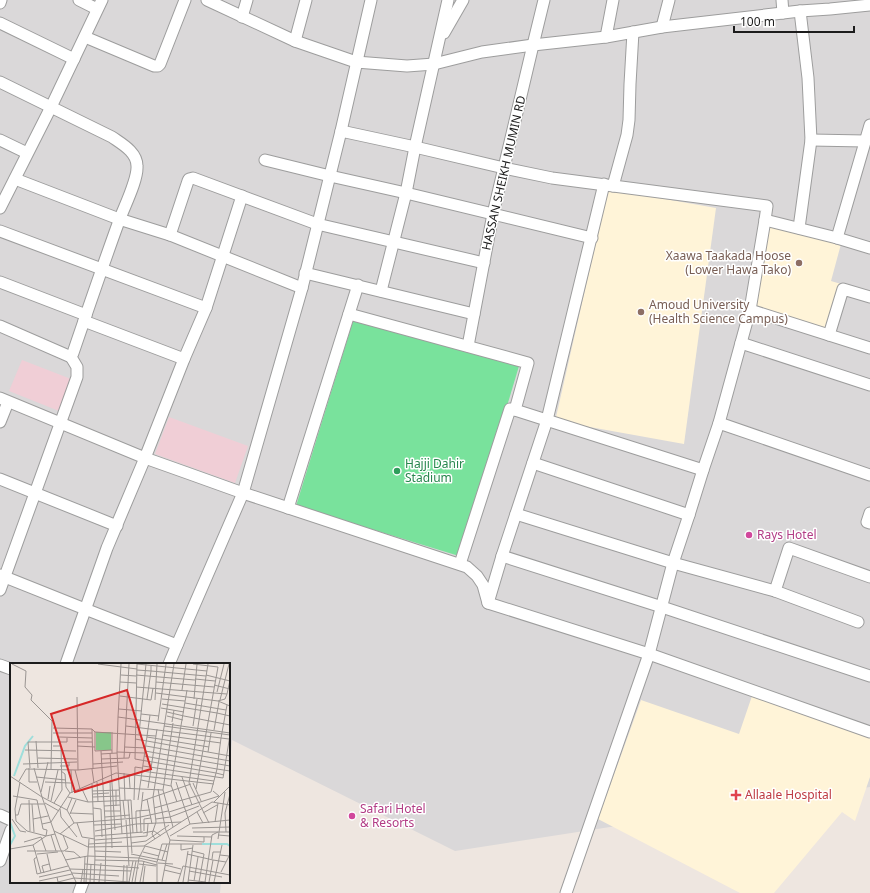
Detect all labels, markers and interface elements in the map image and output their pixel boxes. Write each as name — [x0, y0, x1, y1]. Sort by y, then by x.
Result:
scale bar — [734, 8, 854, 34]
text: 100 m — [740, 13, 775, 30]
street label: HASSAN SHEIKH MUMIN RD — [477, 94, 530, 252]
place label: Xaawa Taakada Hoose (Lower Hawa Tako) — [666, 247, 791, 278]
marker: Xaawa Taakada Hoose (Lower Hawa Tako) — [794, 258, 804, 268]
place label: Amoud University (Health Science Campus) — [649, 296, 788, 327]
marker: Amoud University (Health Science Campus) — [636, 307, 646, 317]
place label: Hajji Dahir Stadium — [405, 455, 464, 486]
marker: Hajji Dahir Stadium — [392, 466, 402, 476]
place label: Rays Hotel — [757, 526, 817, 543]
marker: Rays Hotel — [744, 530, 754, 540]
inset map — [10, 663, 230, 883]
place label: Allaale Hospital — [745, 786, 832, 803]
marker: Allaale Hospital — [730, 789, 742, 801]
place label: Safari Hotel & Resorts — [360, 800, 426, 831]
marker: Safari Hotel & Resorts — [347, 811, 357, 821]

